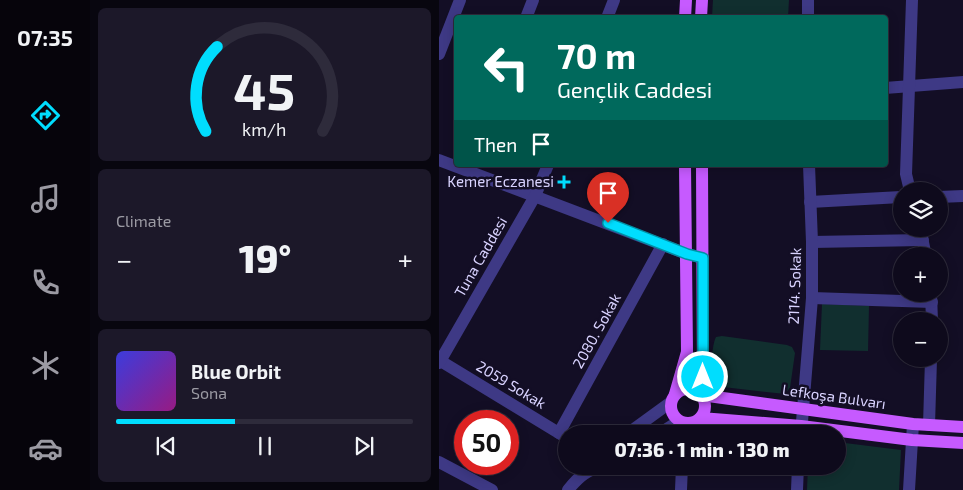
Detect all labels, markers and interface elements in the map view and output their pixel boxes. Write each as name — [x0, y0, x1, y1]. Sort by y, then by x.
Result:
text: 07:35 — [17, 24, 73, 50]
text: 70 m — [557, 34, 636, 76]
icon: left — [474, 35, 539, 100]
text: 45 — [234, 58, 295, 120]
text: Gençlik Caddesi — [557, 76, 712, 102]
icon: directions — [28, 98, 63, 133]
text: km/h — [242, 118, 287, 140]
icon: arrive — [527, 130, 555, 158]
text: Then — [474, 133, 517, 156]
place label: Kemer Eczanesi — [447, 172, 554, 190]
pin — [587, 172, 629, 223]
marker: Kemer Eczanesi — [558, 176, 570, 188]
icon: arrive — [594, 179, 622, 207]
icon: music — [28, 181, 63, 216]
map controls — [893, 182, 948, 367]
button: layers — [893, 182, 948, 237]
text: Climate — [116, 211, 171, 230]
street label: Tuna Caddesi — [450, 213, 510, 300]
text: 19° — [239, 235, 291, 281]
text: − — [116, 242, 132, 276]
text: + — [398, 242, 413, 276]
street label: 2114. Sokak — [784, 247, 804, 325]
button: + — [893, 247, 948, 302]
icon: phone — [28, 265, 63, 300]
street label: 2080. Sokak — [568, 290, 624, 371]
button: − — [893, 312, 948, 367]
icon: climate — [28, 348, 63, 383]
position arrow — [676, 350, 728, 402]
street label: 2059 Sokak — [473, 356, 550, 412]
text: Blue Orbit — [191, 360, 281, 383]
street label: Lefkoşa Bulvarı — [781, 380, 887, 413]
text: Sona — [191, 383, 227, 402]
speed limit sign: 50 — [454, 410, 519, 475]
icon: car — [28, 431, 63, 466]
icon: previous — [152, 432, 180, 460]
icon: pause — [251, 432, 279, 460]
icon: next — [350, 432, 378, 460]
text: 07:36 · 1 min · 130 m — [615, 438, 789, 461]

